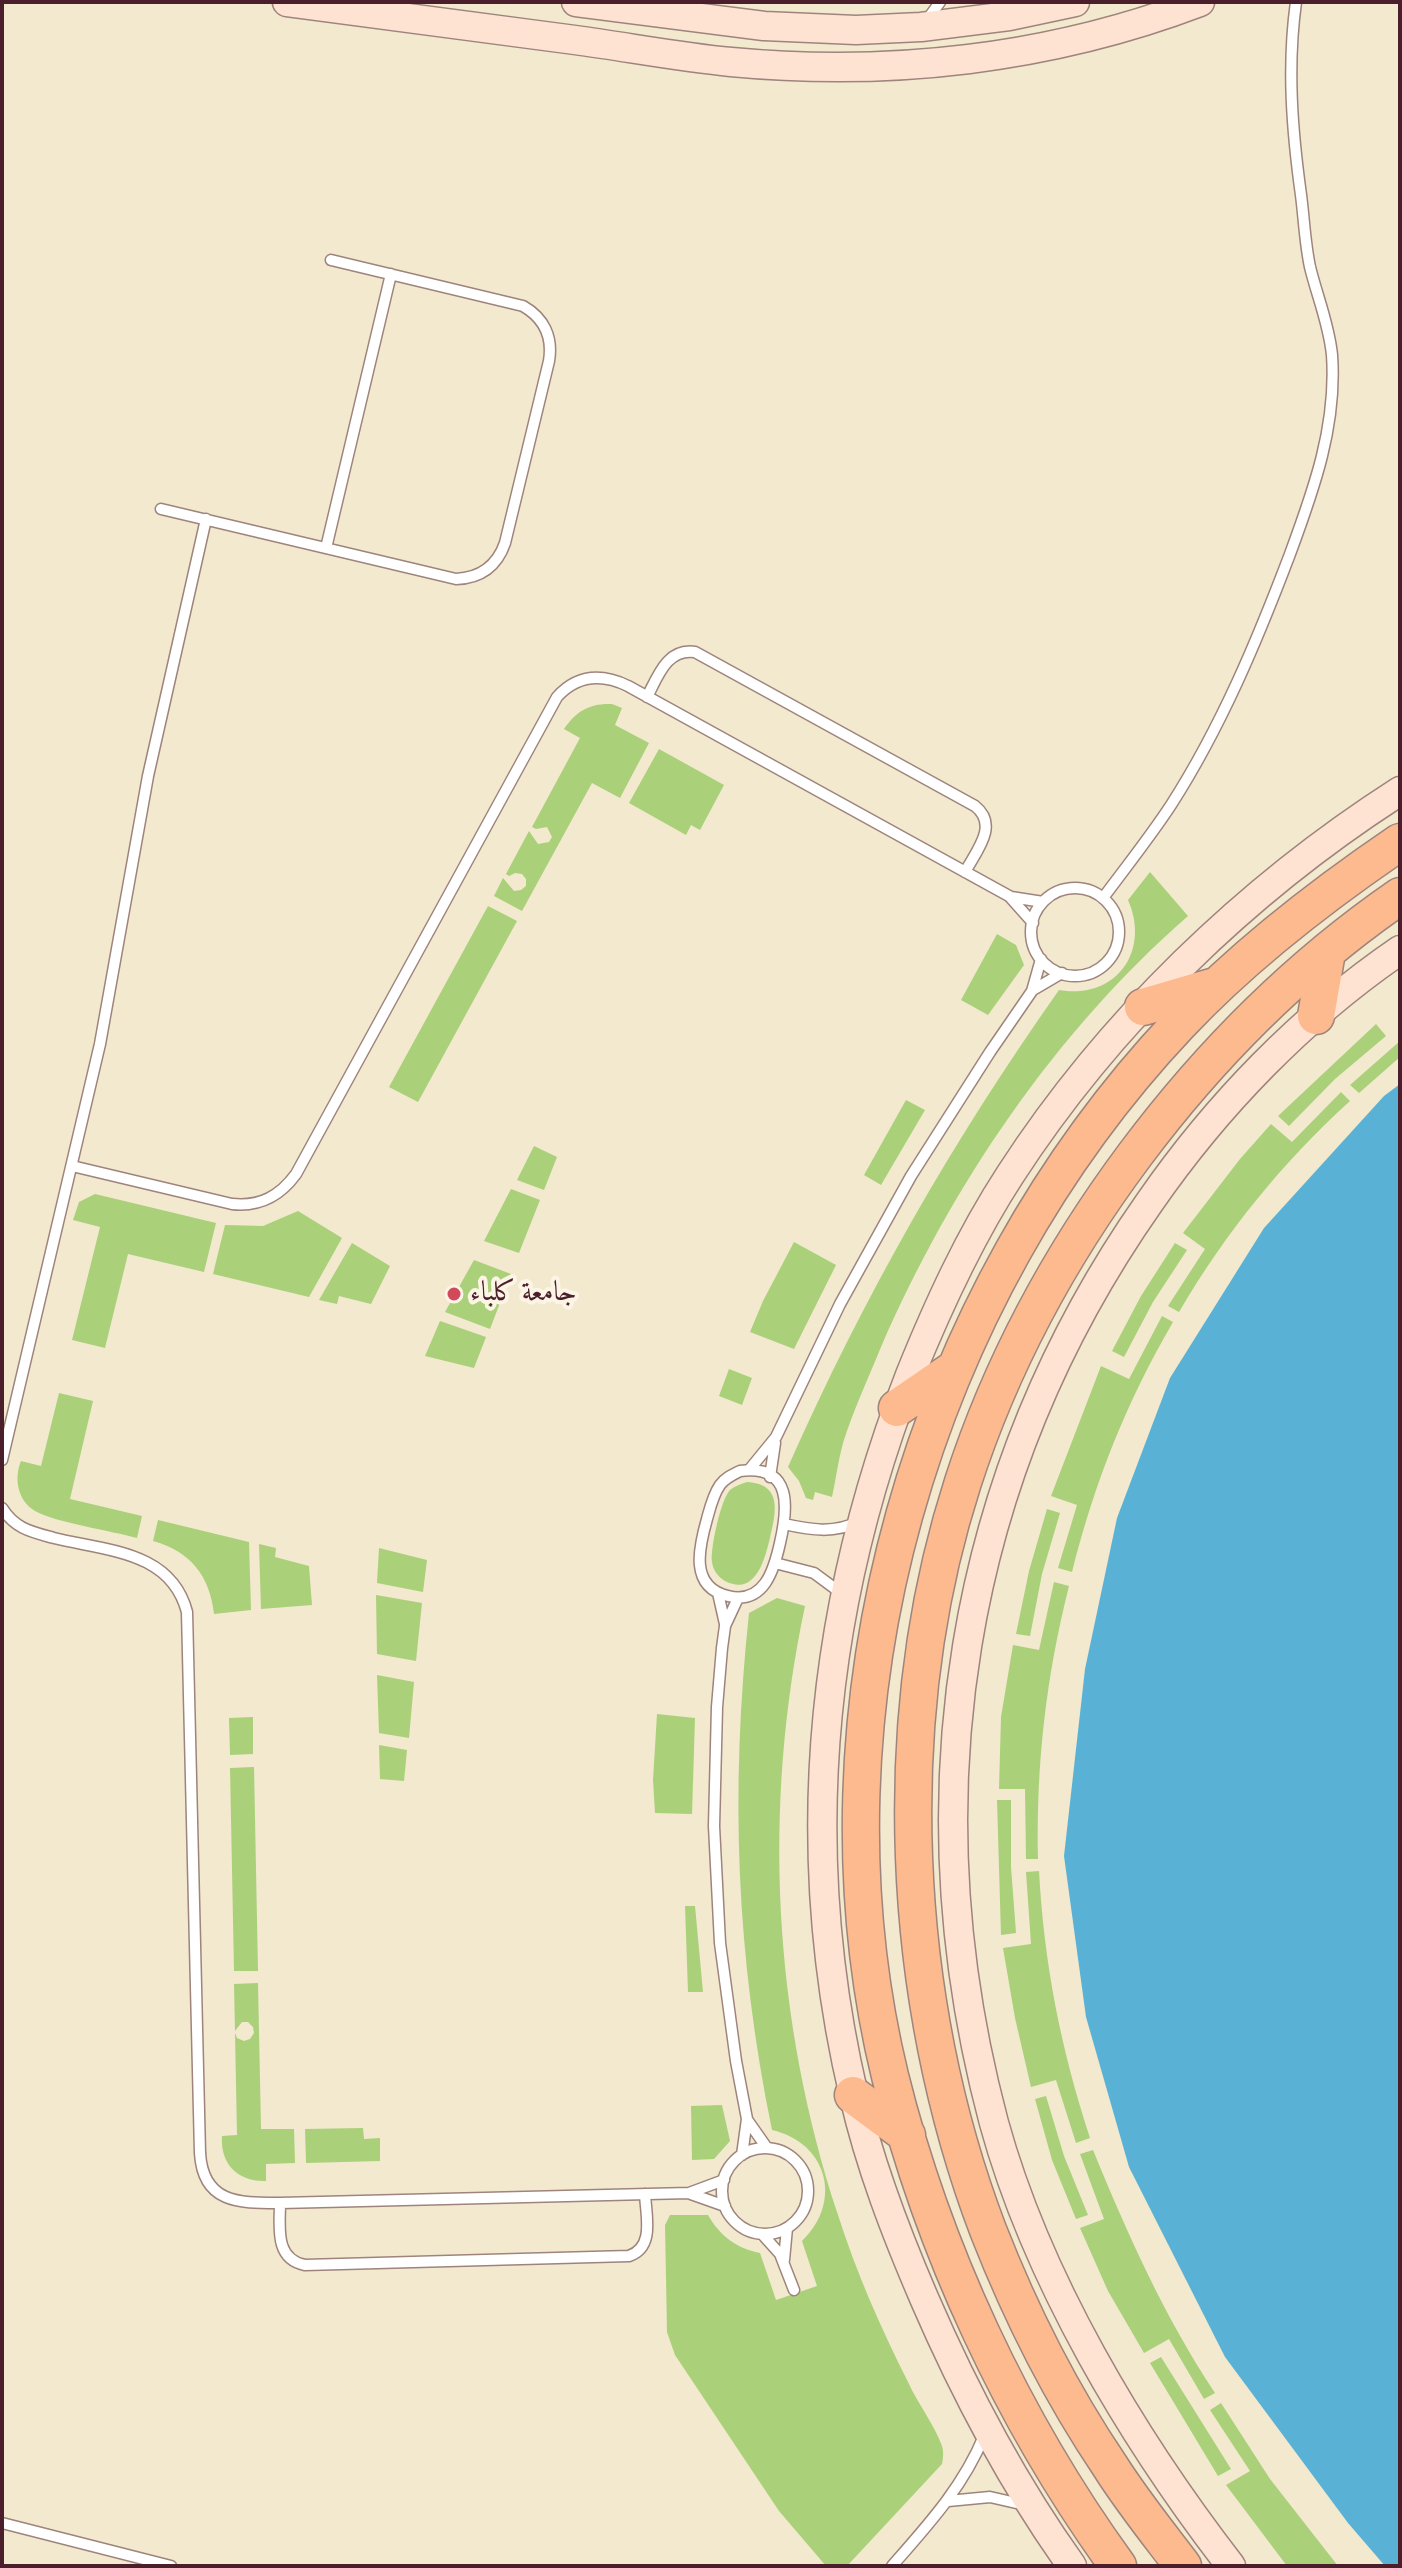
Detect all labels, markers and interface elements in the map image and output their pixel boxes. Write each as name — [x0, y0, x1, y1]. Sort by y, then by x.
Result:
place label: جامعة كلباء — [470, 1277, 577, 1311]
marker: جامعة كلباء — [445, 1285, 463, 1303]

